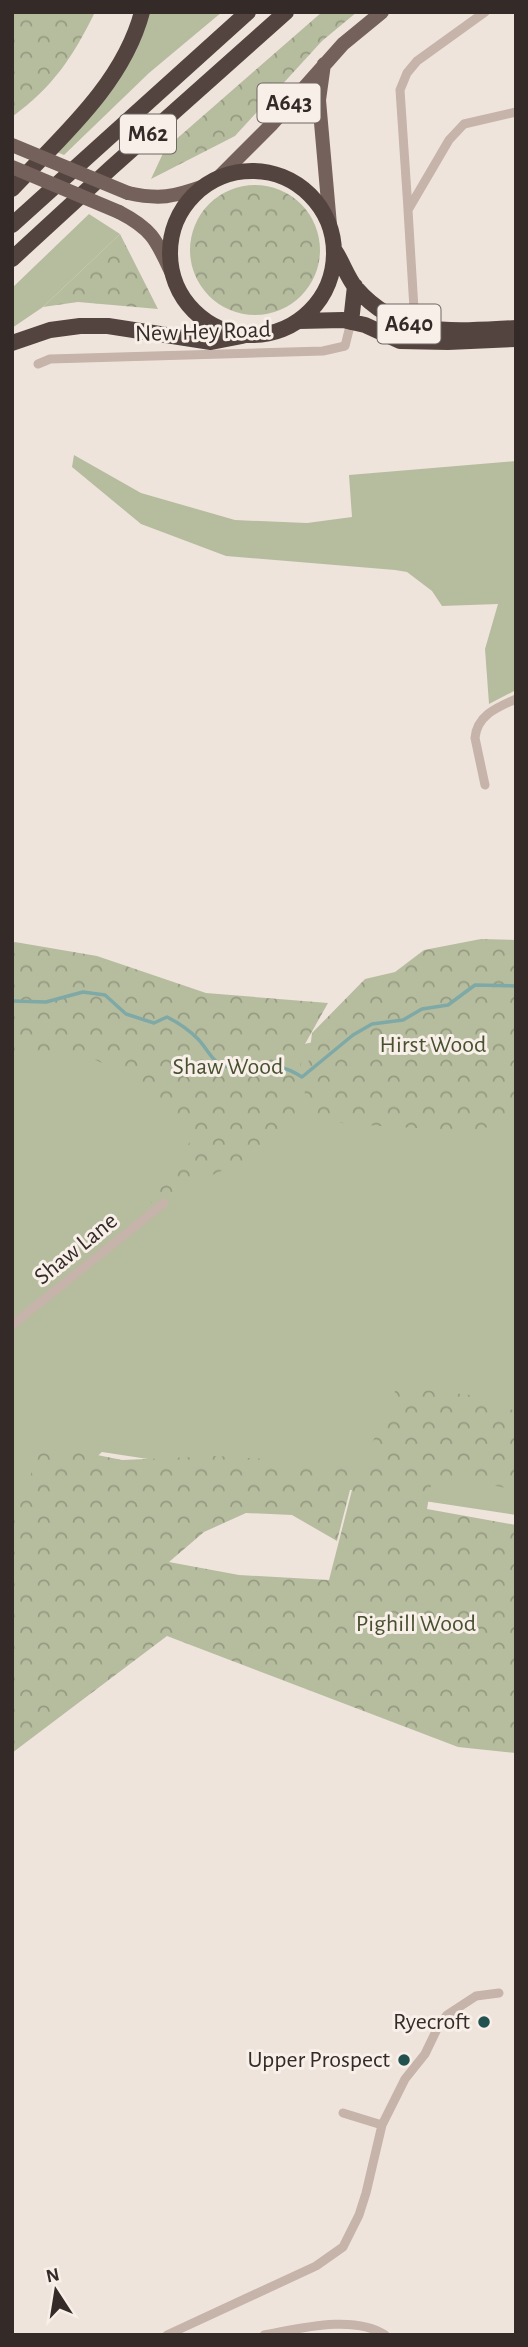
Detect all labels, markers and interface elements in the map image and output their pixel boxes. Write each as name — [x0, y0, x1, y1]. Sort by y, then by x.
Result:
road number: A643 — [258, 83, 320, 122]
road number: M62 — [120, 114, 176, 154]
road number: A640 — [378, 304, 440, 344]
street label: New Hey Road — [135, 318, 271, 346]
park label: Hirst Wood — [380, 1033, 486, 1057]
park label: Shaw Wood — [173, 1055, 283, 1079]
street label: Shaw Lane — [30, 1209, 122, 1289]
park label: Pighill Wood — [356, 1612, 476, 1636]
place label: Ryecroft — [393, 2010, 470, 2034]
marker: Ryecroft — [476, 2014, 492, 2030]
place label: Upper Prospect — [248, 2048, 390, 2072]
marker: Upper Prospect — [396, 2052, 412, 2068]
north arrow — [21, 2256, 91, 2326]
text: N — [44, 2265, 61, 2287]

